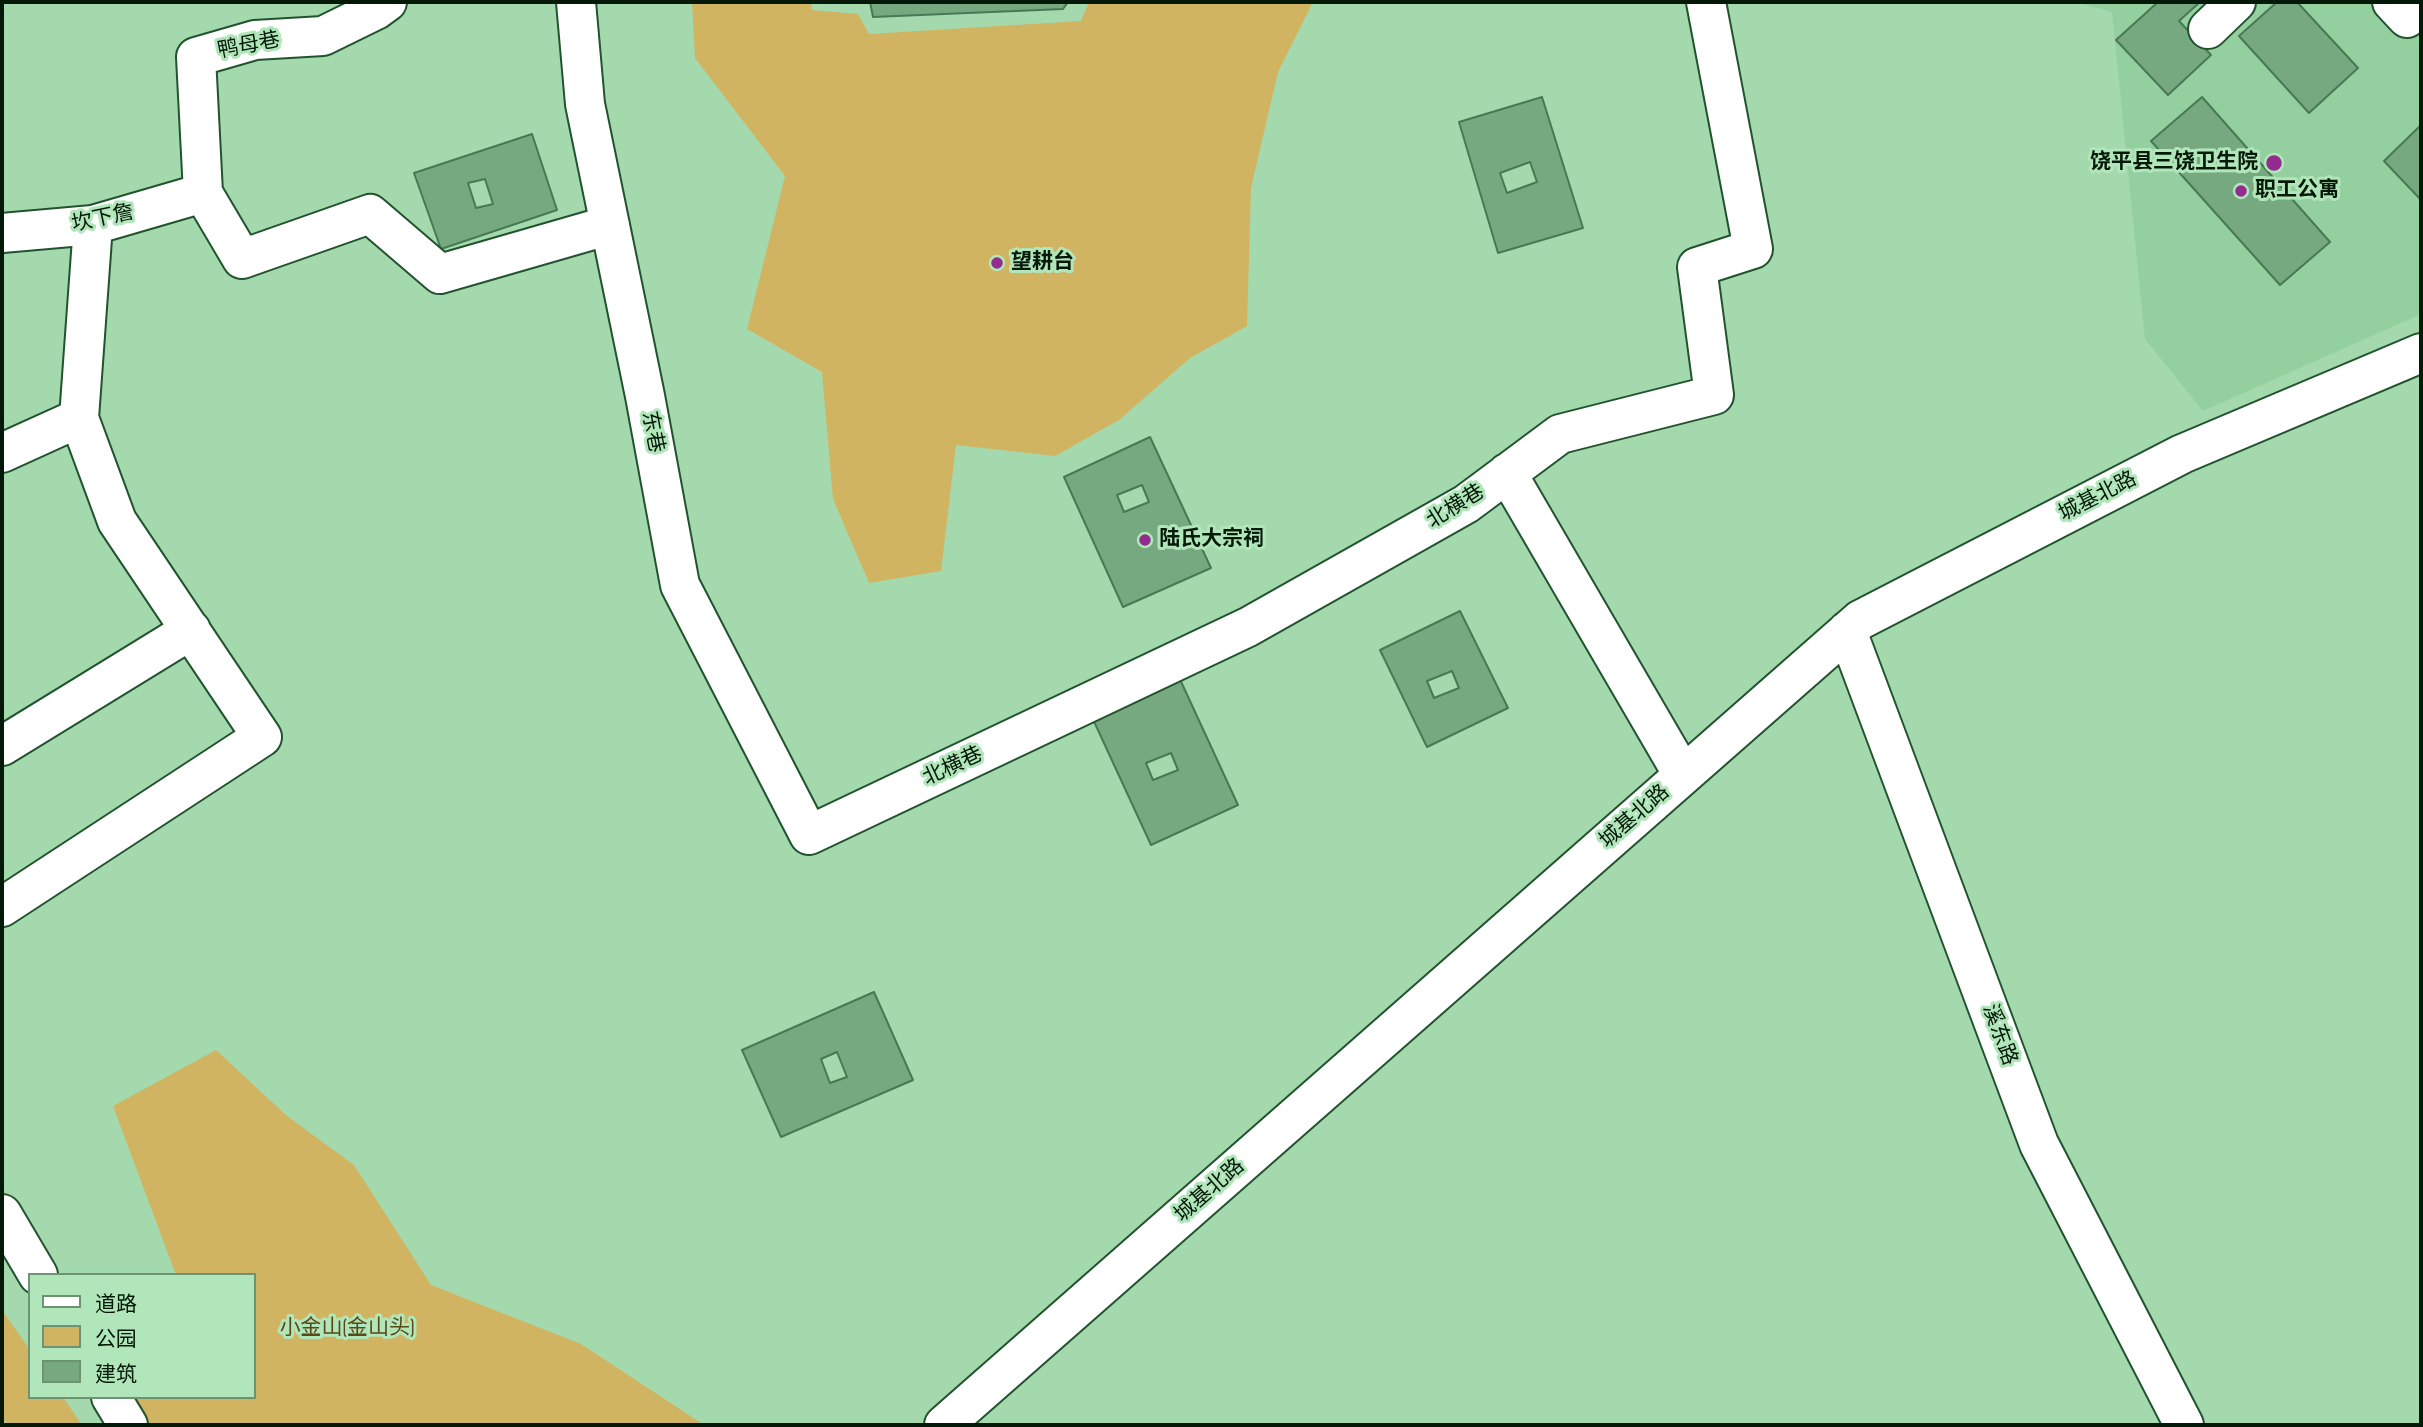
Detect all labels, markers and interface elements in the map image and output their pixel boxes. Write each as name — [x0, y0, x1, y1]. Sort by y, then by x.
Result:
street label: 鸭母巷 — [216, 28, 282, 64]
place label: 饶平县三饶卫生院 — [2090, 150, 2258, 176]
marker: 饶平县三饶卫生院 — [2264, 153, 2284, 173]
place label: 职工公寓 — [2255, 178, 2339, 204]
marker: 职工公寓 — [2233, 183, 2249, 199]
street label: 坎下詹 — [70, 200, 136, 238]
place label: 望耕台 — [1011, 250, 1074, 276]
marker: 望耕台 — [989, 255, 1005, 271]
street label: 东巷 — [636, 409, 668, 455]
street label: 城基北路 — [2055, 467, 2141, 527]
street label: 北横巷 — [1423, 480, 1489, 534]
place label: 陆氏大宗祠 — [1159, 527, 1264, 553]
marker: 陆氏大宗祠 — [1137, 532, 1153, 548]
street label: 北横巷 — [919, 742, 987, 792]
street label: 城基北路 — [1595, 780, 1675, 854]
street label: 溪东路 — [1976, 1001, 2022, 1069]
street label: 城基北路 — [1170, 1154, 1250, 1228]
legend — [28, 1273, 256, 1399]
text: 道路 — [95, 1292, 137, 1317]
park label: 小金山(金山头) — [279, 1316, 415, 1342]
text: 公园 — [95, 1327, 137, 1352]
text: 建筑 — [95, 1362, 137, 1387]

